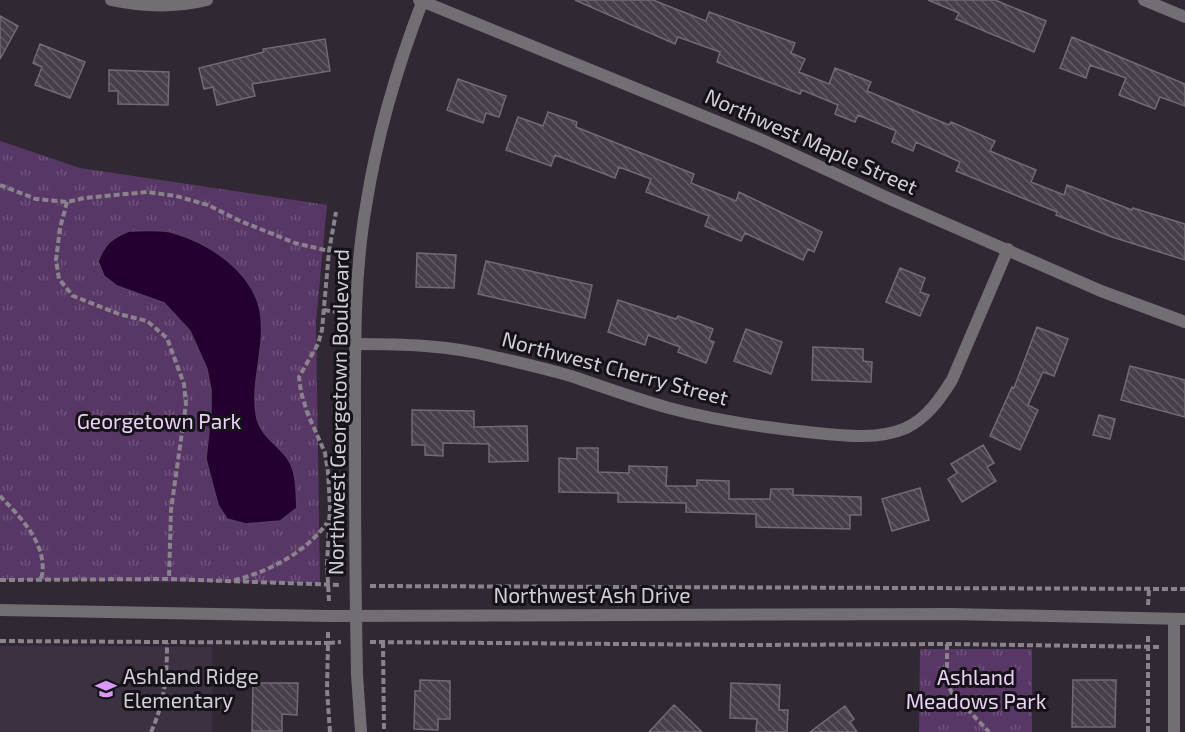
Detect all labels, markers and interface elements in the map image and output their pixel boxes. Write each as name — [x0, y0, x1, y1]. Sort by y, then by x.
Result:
street label: Northwest Maple Street — [702, 82, 922, 199]
street label: Northwest Georgetown Boulevard — [322, 249, 353, 575]
street label: Northwest Cherry Street — [500, 325, 731, 410]
park label: Georgetown Park — [77, 408, 242, 433]
street label: Northwest Ash Drive — [493, 582, 691, 607]
place label: Ashland Ridge Elementary — [123, 663, 259, 712]
park label: Ashland Meadows Park — [906, 664, 1047, 713]
school or university icon: Ashland Ridge Elementary — [94, 677, 118, 701]

